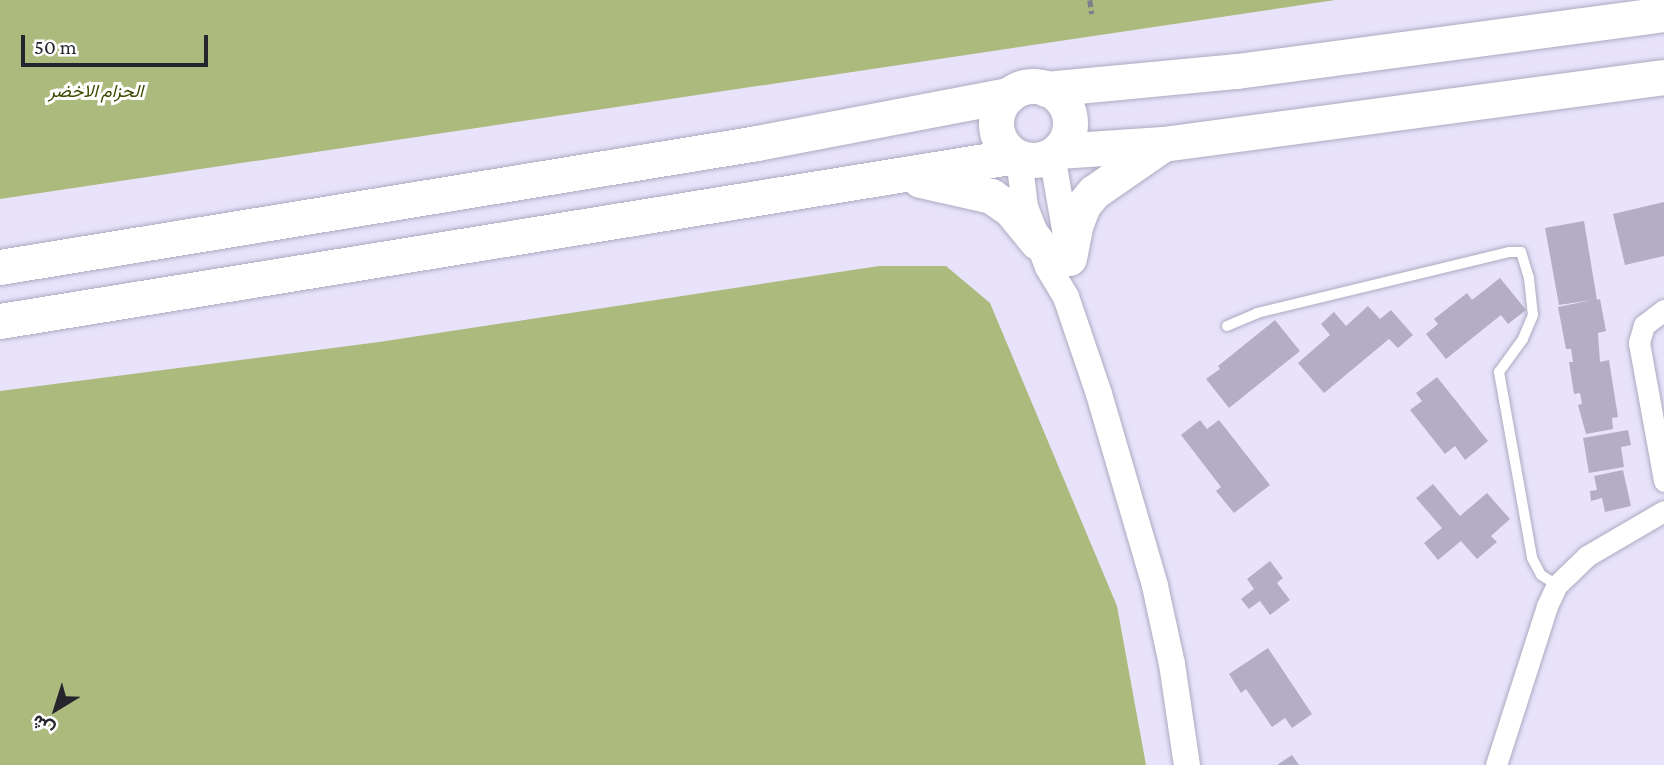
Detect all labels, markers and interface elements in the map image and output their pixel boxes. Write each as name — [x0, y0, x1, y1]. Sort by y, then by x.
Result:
scale bar — [24, 21, 212, 65]
text: 50 m — [34, 35, 77, 59]
park label: الحزام الاخضر — [49, 80, 143, 102]
north arrow — [21, 674, 91, 744]
text: ش — [27, 711, 58, 741]

